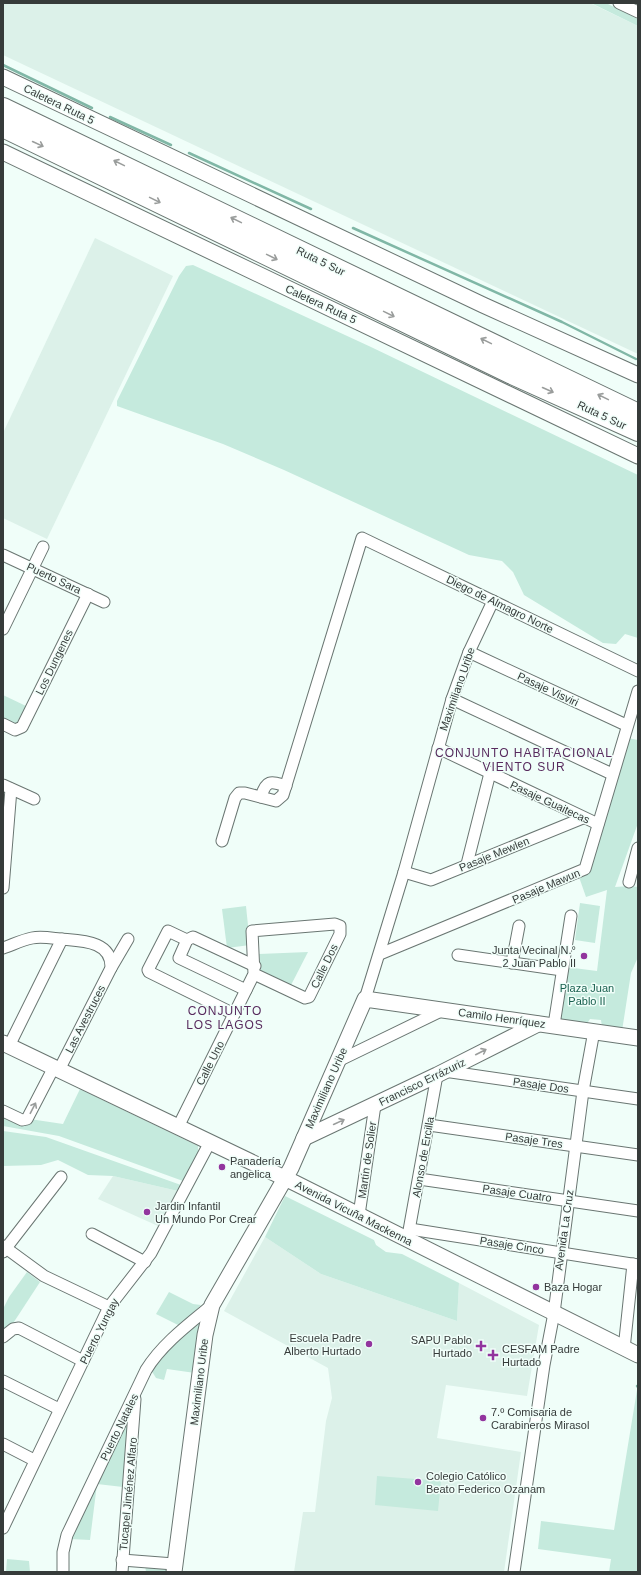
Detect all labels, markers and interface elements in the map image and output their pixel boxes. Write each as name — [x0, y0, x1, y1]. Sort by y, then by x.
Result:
street label: Caletera Ruta 5 — [22, 82, 96, 126]
one-way arrow — [32, 141, 44, 148]
one-way arrow — [113, 159, 125, 166]
one-way arrow — [149, 197, 161, 204]
one-way arrow — [230, 216, 242, 223]
street label: Ruta 5 Sur — [295, 244, 348, 278]
one-way arrow — [266, 254, 278, 261]
street label: Caletera Ruta 5 — [284, 282, 358, 326]
one-way arrow — [383, 311, 395, 318]
one-way arrow — [480, 337, 492, 344]
one-way arrow — [541, 387, 553, 394]
one-way arrow — [597, 393, 609, 400]
street label: Ruta 5 Sur — [576, 398, 629, 432]
street label: Puerto Sara — [25, 560, 84, 596]
street label: Diego de Almagro Norte — [445, 573, 555, 635]
street label: Los Dungenes — [33, 627, 75, 697]
street label: Maximiliano Uribe — [437, 646, 477, 732]
street label: Pasaje Visviri — [516, 670, 580, 708]
district label: CONJUNTO HABITACIONAL VIENTO SUR — [435, 746, 613, 774]
street label: Pasaje Guaitecas — [508, 778, 592, 826]
street label: Pasaje Mewlen — [457, 834, 531, 874]
street label: Pasaje Mawun — [510, 866, 582, 906]
street label: Calle Dos — [308, 941, 340, 990]
place label: Junta Vecinal N.° 2 Juan Pablo II — [492, 944, 576, 969]
marker: Junta Vecinal N.° 2 Juan Pablo II — [579, 951, 589, 961]
park label: Plaza Juan Pablo II — [560, 982, 614, 1007]
street label: Las Avestruces — [63, 983, 107, 1055]
district label: CONJUNTO LOS LAGOS — [186, 1004, 264, 1032]
street label: Camilo Henríquez — [458, 1006, 546, 1030]
street label: Calle Uno — [194, 1039, 226, 1087]
street label: Maximiliano Uribe — [303, 1046, 349, 1130]
one-way arrow — [475, 1048, 487, 1056]
street label: Francisco Errázuriz — [377, 1056, 467, 1108]
street label: Pasaje Dos — [512, 1075, 570, 1095]
one-way arrow — [30, 1103, 37, 1115]
street label: Alonso de Ercilla — [410, 1115, 436, 1198]
one-way arrow — [333, 1118, 345, 1125]
street label: Martín de Solier — [356, 1120, 378, 1199]
street label: Pasaje Tres — [504, 1130, 564, 1150]
place label: Panadería angelica — [230, 1155, 282, 1180]
marker: Panadería angelica — [217, 1162, 227, 1172]
street label: Avenida Vicuña Mackenna — [293, 1178, 415, 1248]
street label: Pasaje Cuatro — [482, 1182, 552, 1204]
street label: Avenida La Cruz — [552, 1189, 576, 1271]
place label: Jardin Infantil Un Mundo Por Crear — [155, 1200, 257, 1225]
marker: Jardin Infantil Un Mundo Por Crear — [142, 1207, 152, 1217]
street label: Pasaje Cinco — [479, 1234, 545, 1256]
place label: Baza Hogar — [544, 1281, 602, 1293]
marker: Baza Hogar — [531, 1282, 541, 1292]
street label: Puerto Yungay — [77, 1296, 121, 1366]
place label: Escuela Padre Alberto Hurtado — [284, 1332, 361, 1357]
place label: SAPU Pablo Hurtado — [411, 1334, 472, 1359]
street label: Maximiliano Uribe — [188, 1338, 210, 1426]
marker: Escuela Padre Alberto Hurtado — [364, 1339, 374, 1349]
marker: SAPU Pablo Hurtado — [475, 1340, 487, 1352]
place label: CESFAM Padre Hurtado — [502, 1343, 580, 1368]
marker: CESFAM Padre Hurtado — [487, 1349, 499, 1361]
street label: Puerto Natales — [98, 1391, 141, 1462]
place label: 7.º Comisaria de Carabineros Mirasol — [491, 1406, 589, 1431]
marker: 7.º Comisaria de Carabineros Mirasol — [478, 1413, 488, 1423]
street label: Tucapel Jiménez Alfaro — [117, 1437, 139, 1551]
place label: Colegio Católico Beato Federico Ozanam — [426, 1470, 545, 1495]
marker: Colegio Católico Beato Federico Ozanam — [413, 1477, 423, 1487]

